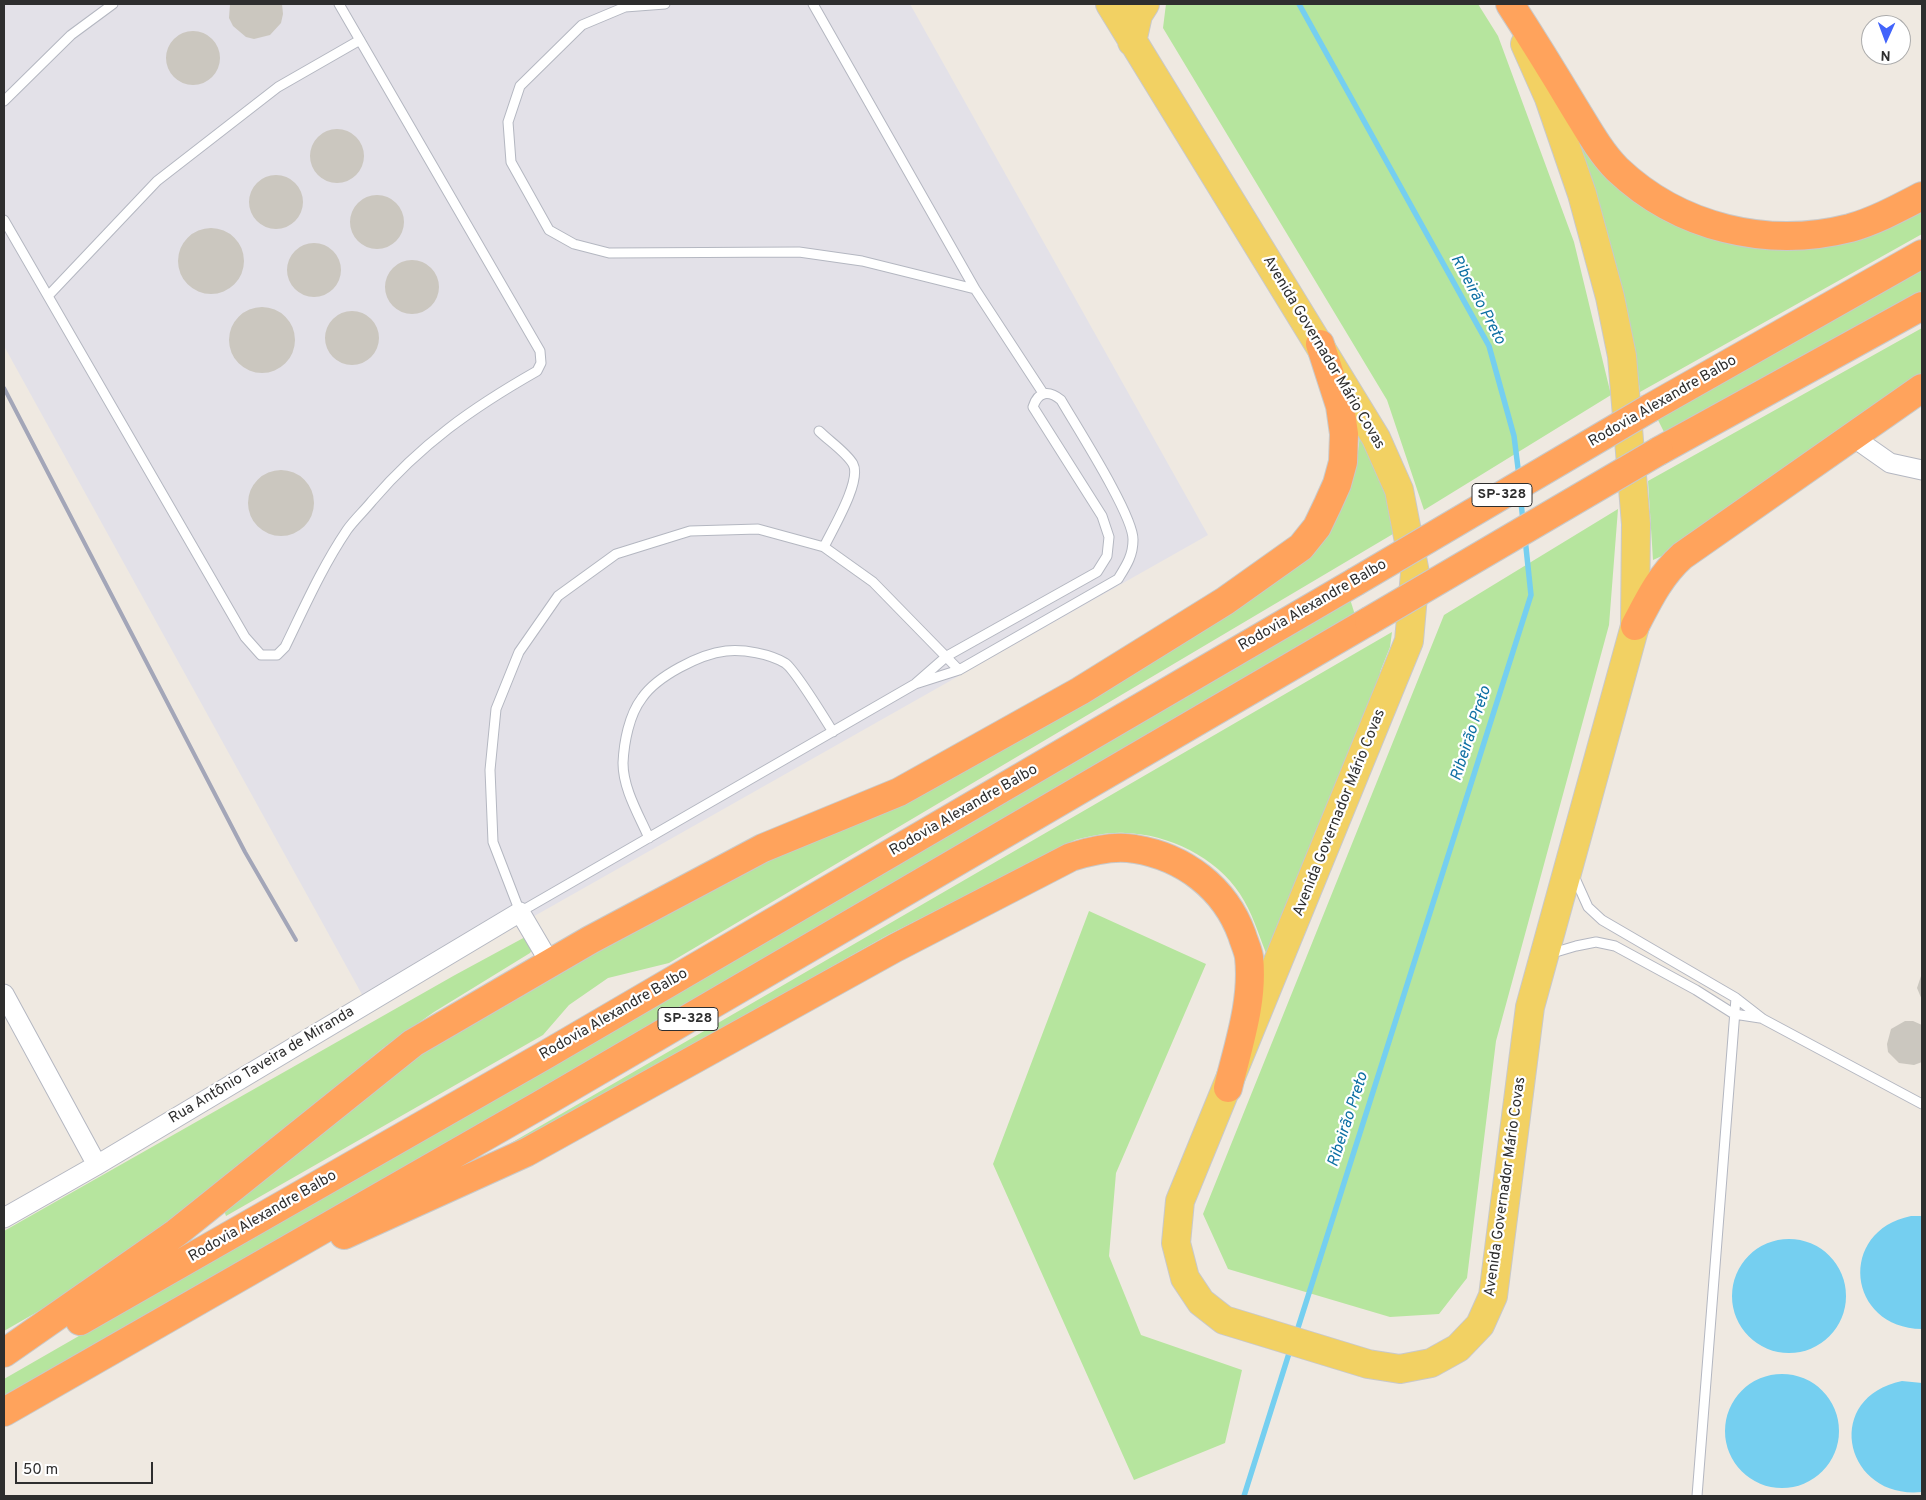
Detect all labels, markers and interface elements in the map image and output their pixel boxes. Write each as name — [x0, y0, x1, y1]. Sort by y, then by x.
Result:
north arrow — [1861, 15, 1911, 65]
text: N — [1880, 46, 1891, 63]
water label: Ribeirão Preto — [1445, 252, 1509, 348]
street label: Avenida Governador Mário Covas — [1258, 253, 1388, 453]
street label: Rodovia Alexandre Balbo — [1586, 352, 1740, 452]
road number: SP-328 — [1472, 484, 1532, 506]
street label: Rodovia Alexandre Balbo — [1236, 556, 1390, 656]
water label: Ribeirão Preto — [1448, 684, 1496, 784]
street label: Avenida Governador Mário Covas — [1290, 707, 1390, 919]
street label: Rodovia Alexandre Balbo — [887, 761, 1041, 861]
street label: Rodovia Alexandre Balbo — [537, 965, 691, 1065]
street label: Rua Antônio Taveira de Miranda — [166, 1003, 358, 1129]
road number: SP-328 — [658, 1008, 718, 1030]
water label: Ribeirão Preto — [1325, 1070, 1373, 1170]
street label: Avenida Governador Mário Covas — [1482, 1076, 1530, 1298]
street label: Rodovia Alexandre Balbo — [186, 1167, 340, 1267]
scale bar — [18, 1452, 155, 1484]
text: 50 m — [23, 1461, 58, 1480]

